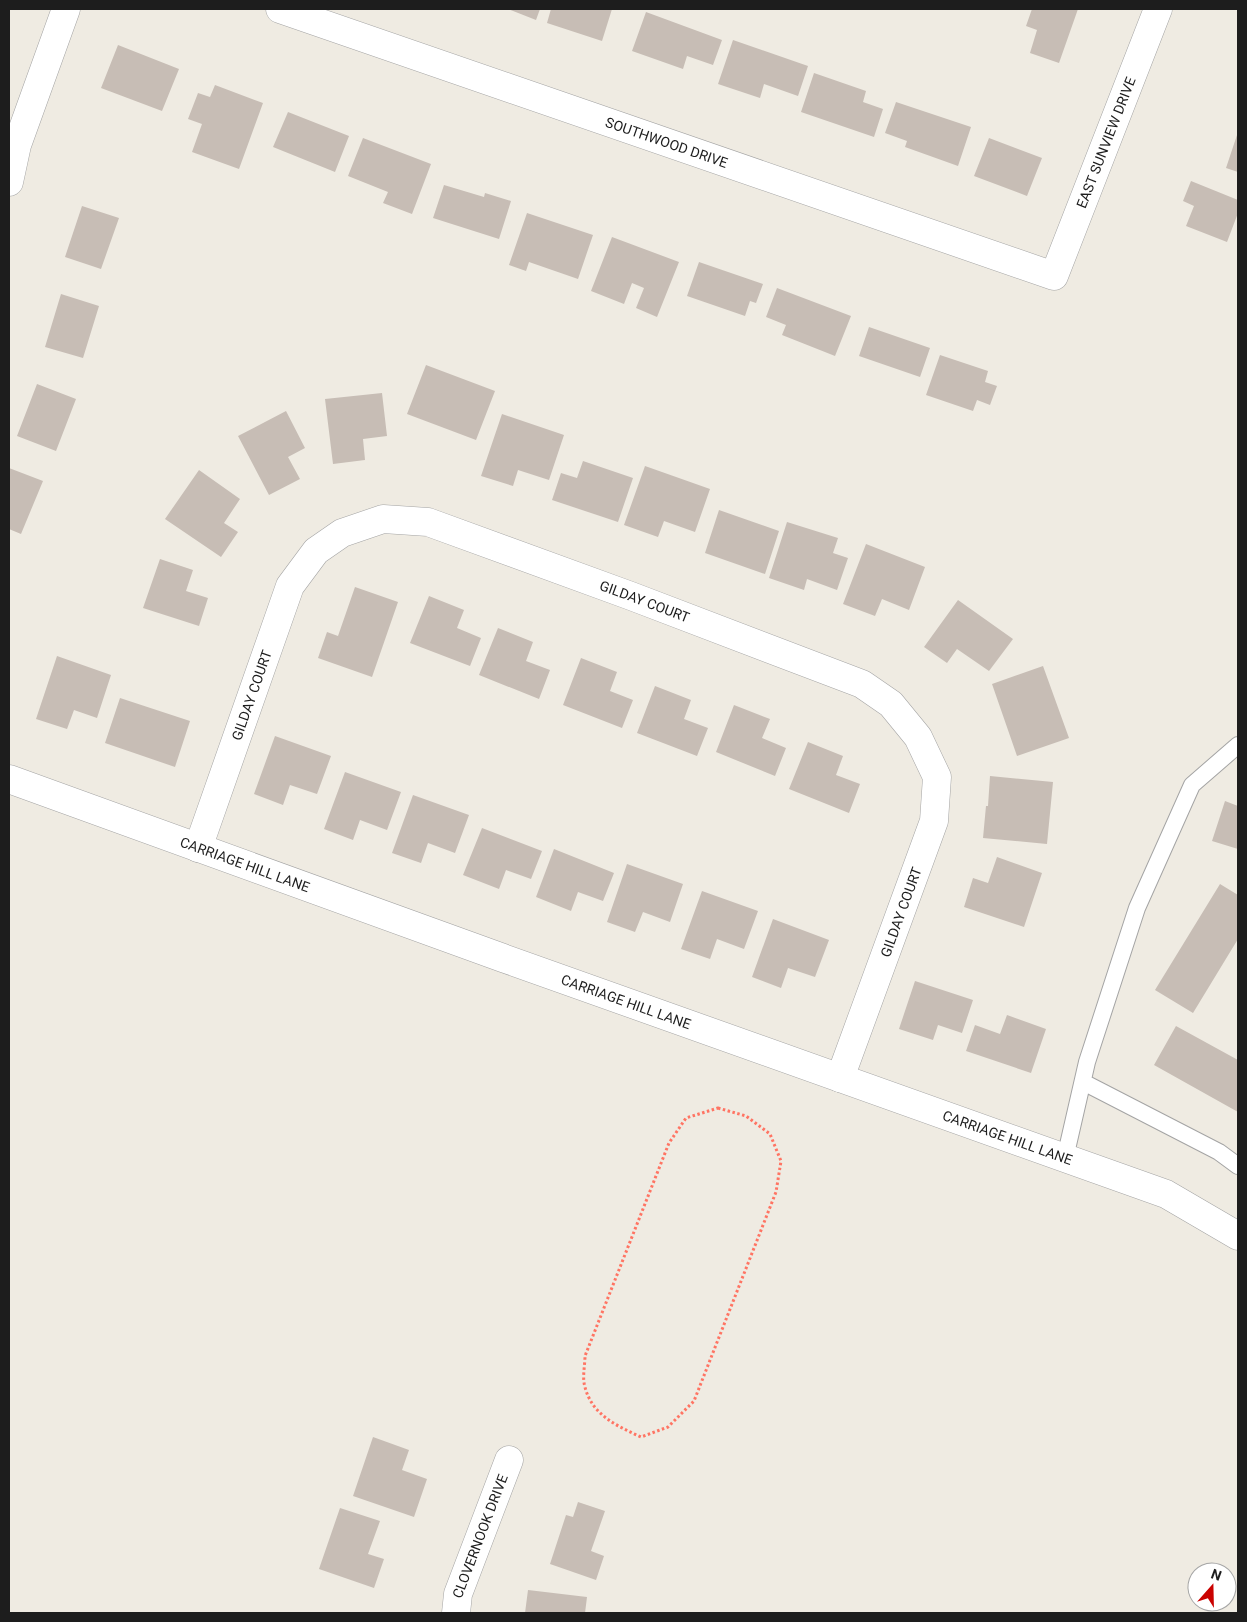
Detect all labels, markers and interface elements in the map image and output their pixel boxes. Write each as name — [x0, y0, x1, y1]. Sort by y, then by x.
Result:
street label: EAST SUNVIEW DRIVE — [1073, 75, 1139, 210]
street label: SOUTHWOOD DRIVE — [603, 114, 730, 171]
street label: GILDAY COURT — [598, 577, 692, 626]
street label: GILDAY COURT — [228, 647, 275, 742]
street label: CARRIAGE HILL LANE — [178, 834, 312, 895]
street label: GILDAY COURT — [877, 864, 925, 959]
street label: CARRIAGE HILL LANE — [559, 971, 693, 1032]
street label: CARRIAGE HILL LANE — [940, 1107, 1075, 1168]
street label: CLOVERNOOK DRIVE — [449, 1472, 511, 1600]
north arrow — [1187, 1562, 1237, 1612]
text: N — [1209, 1566, 1224, 1584]

